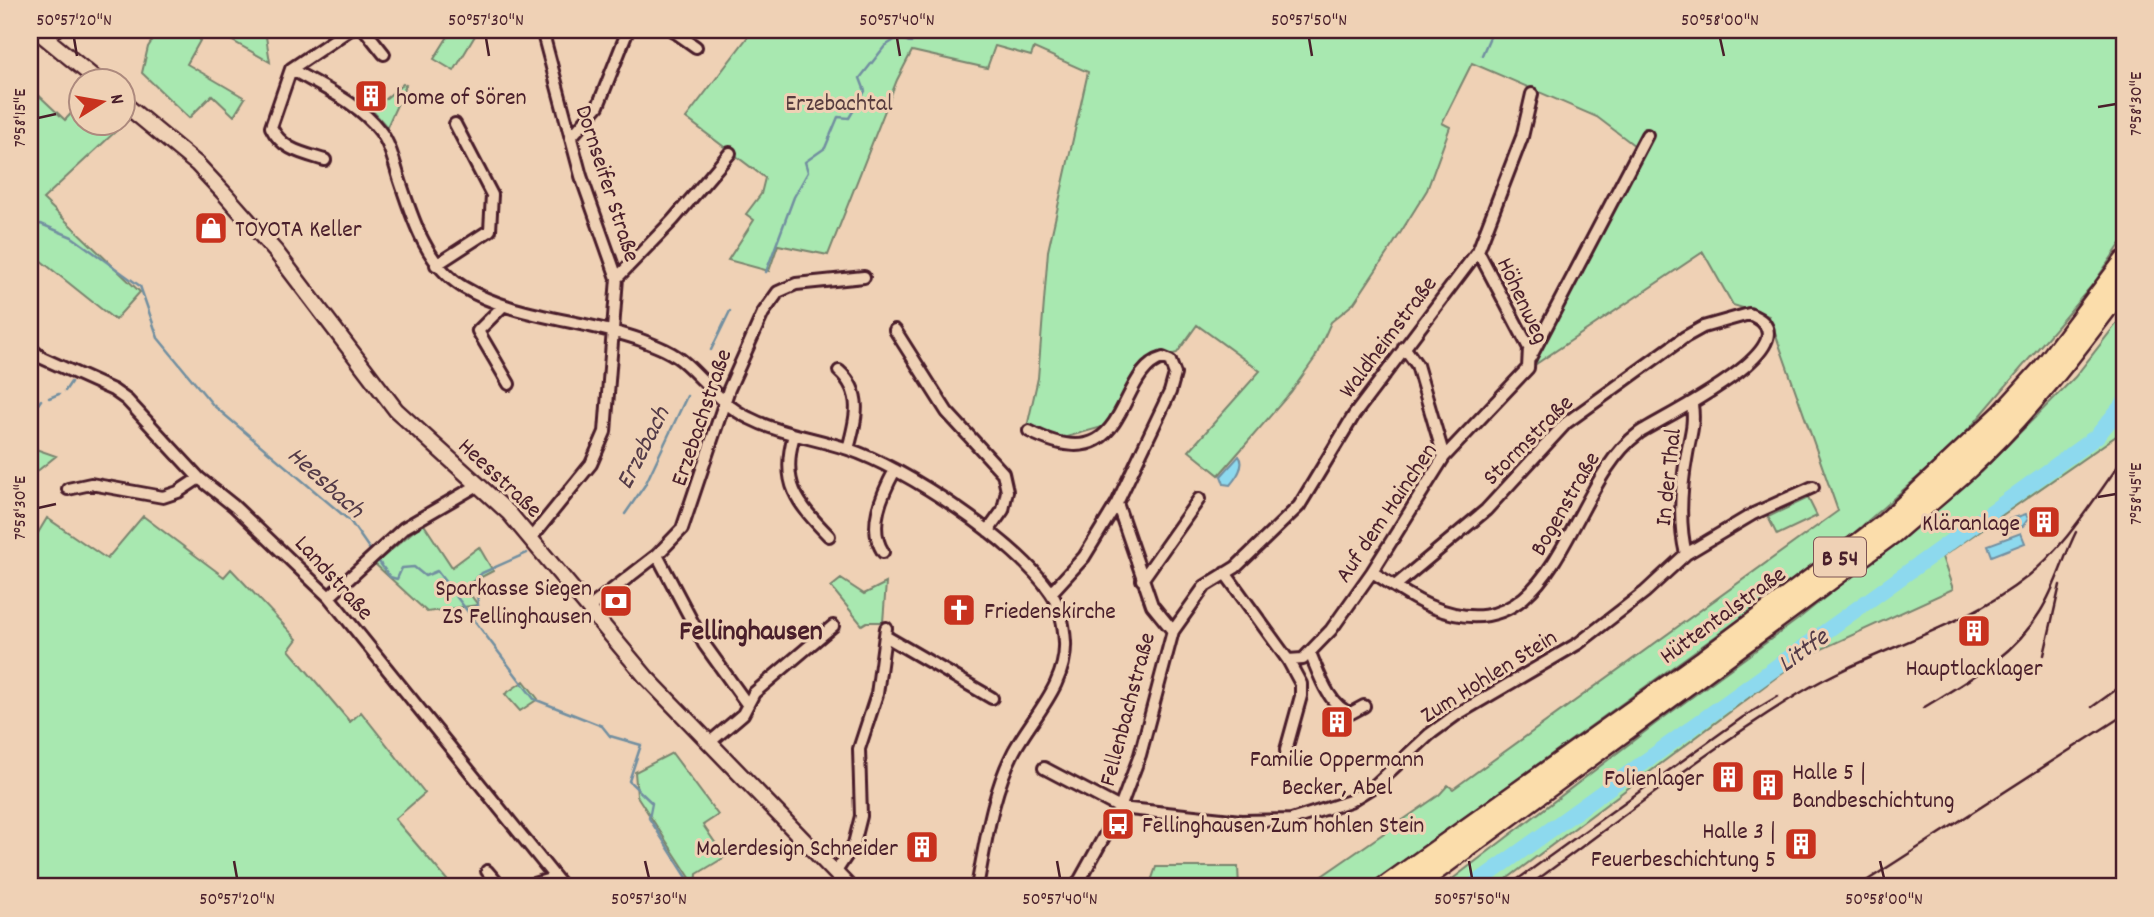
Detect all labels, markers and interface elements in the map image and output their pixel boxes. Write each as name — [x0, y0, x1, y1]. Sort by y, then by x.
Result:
text: 50°57'20"N — [36, 9, 112, 34]
text: 50°57'30"N — [448, 9, 524, 34]
text: 50°57'40"N — [859, 9, 935, 34]
text: 50°57'50"N — [1271, 9, 1347, 34]
text: 50°58'00"N — [1681, 9, 1759, 34]
north arrow — [66, 66, 136, 136]
text: 7°58'30"E — [2125, 72, 2150, 136]
building icon: home of Sören — [352, 77, 390, 115]
place label: home of Sören — [396, 82, 527, 116]
park label: Erzebachtal — [785, 88, 893, 122]
text: 7°58'15"E — [9, 89, 34, 147]
text: N — [101, 92, 129, 107]
street label: Dornseifer Straße — [565, 101, 648, 267]
shop icon: TOYOTA Keller — [192, 209, 230, 247]
place label: TOYOTA Keller — [235, 214, 362, 248]
street label: Höhenweg — [1486, 252, 1556, 350]
street label: Waldheimstraße — [1332, 269, 1447, 406]
street label: Erzebachstraße — [664, 345, 742, 491]
street label: Stormstraße — [1476, 388, 1582, 494]
water label: Erzebach — [608, 400, 681, 496]
street label: In der Thal — [1648, 427, 1692, 528]
street label: Heesstraße — [449, 431, 549, 527]
street label: Auf dem Hainchen — [1328, 437, 1447, 591]
water label: Heesbach — [278, 439, 372, 529]
street label: Bogenstraße — [1523, 446, 1610, 563]
text: 7°58'45"E — [2125, 463, 2150, 525]
text: 7°58'30"E — [9, 476, 34, 540]
building icon: Kläranlage — [2025, 503, 2063, 541]
place label: Kläranlage — [1922, 508, 2020, 542]
street label: Landstraße — [285, 529, 380, 629]
road number: B 54 — [1814, 538, 1866, 576]
street label: Hüttentalstraße — [1654, 559, 1794, 674]
place label: Sparkasse Siegen ZS Fellinghausen — [435, 573, 592, 635]
bank icon: Sparkasse Siegen ZS Fellinghausen — [597, 582, 635, 620]
church icon: Friedenskirche — [940, 591, 978, 629]
place label: Friedenskirche — [984, 596, 1116, 630]
building icon: Hauptlacklager — [1955, 612, 1993, 650]
district label: Fellinghausen — [679, 614, 823, 654]
water label: Littfe — [1771, 620, 1839, 683]
street label: Zum Hohlen Stein — [1415, 622, 1564, 733]
street label: Fellenbachstraße — [1092, 629, 1166, 790]
place label: Hauptlacklager — [1905, 653, 2043, 687]
building icon: Familie Oppermann Becker, Abel — [1318, 703, 1356, 741]
place label: Familie Oppermann Becker, Abel — [1250, 744, 1424, 806]
place label: Halle 5 | Bandbeschichtung — [1792, 757, 1955, 819]
building icon: Folienlager — [1709, 758, 1747, 796]
place label: Folienlager — [1604, 763, 1704, 797]
building icon: Halle 5 | Bandbeschichtung — [1749, 766, 1787, 804]
bus stop icon: Fellinghausen Zum hohlen Stein — [1099, 805, 1137, 843]
place label: Fellinghausen Zum hohlen Stein — [1142, 810, 1424, 844]
place label: Halle 3 | Feuerbeschichtung 5 — [1591, 816, 1776, 878]
building icon: Halle 3 | Feuerbeschichtung 5 — [1782, 825, 1820, 863]
building icon: Malerdesign Schneider — [903, 828, 941, 866]
place label: Malerdesign Schneider — [696, 833, 898, 867]
text: 50°57'20"N — [199, 888, 275, 913]
text: 50°57'30"N — [611, 888, 687, 913]
text: 50°57'40"N — [1022, 888, 1098, 913]
text: 50°57'50"N — [1434, 888, 1510, 913]
text: 50°58'00"N — [1845, 888, 1923, 913]

